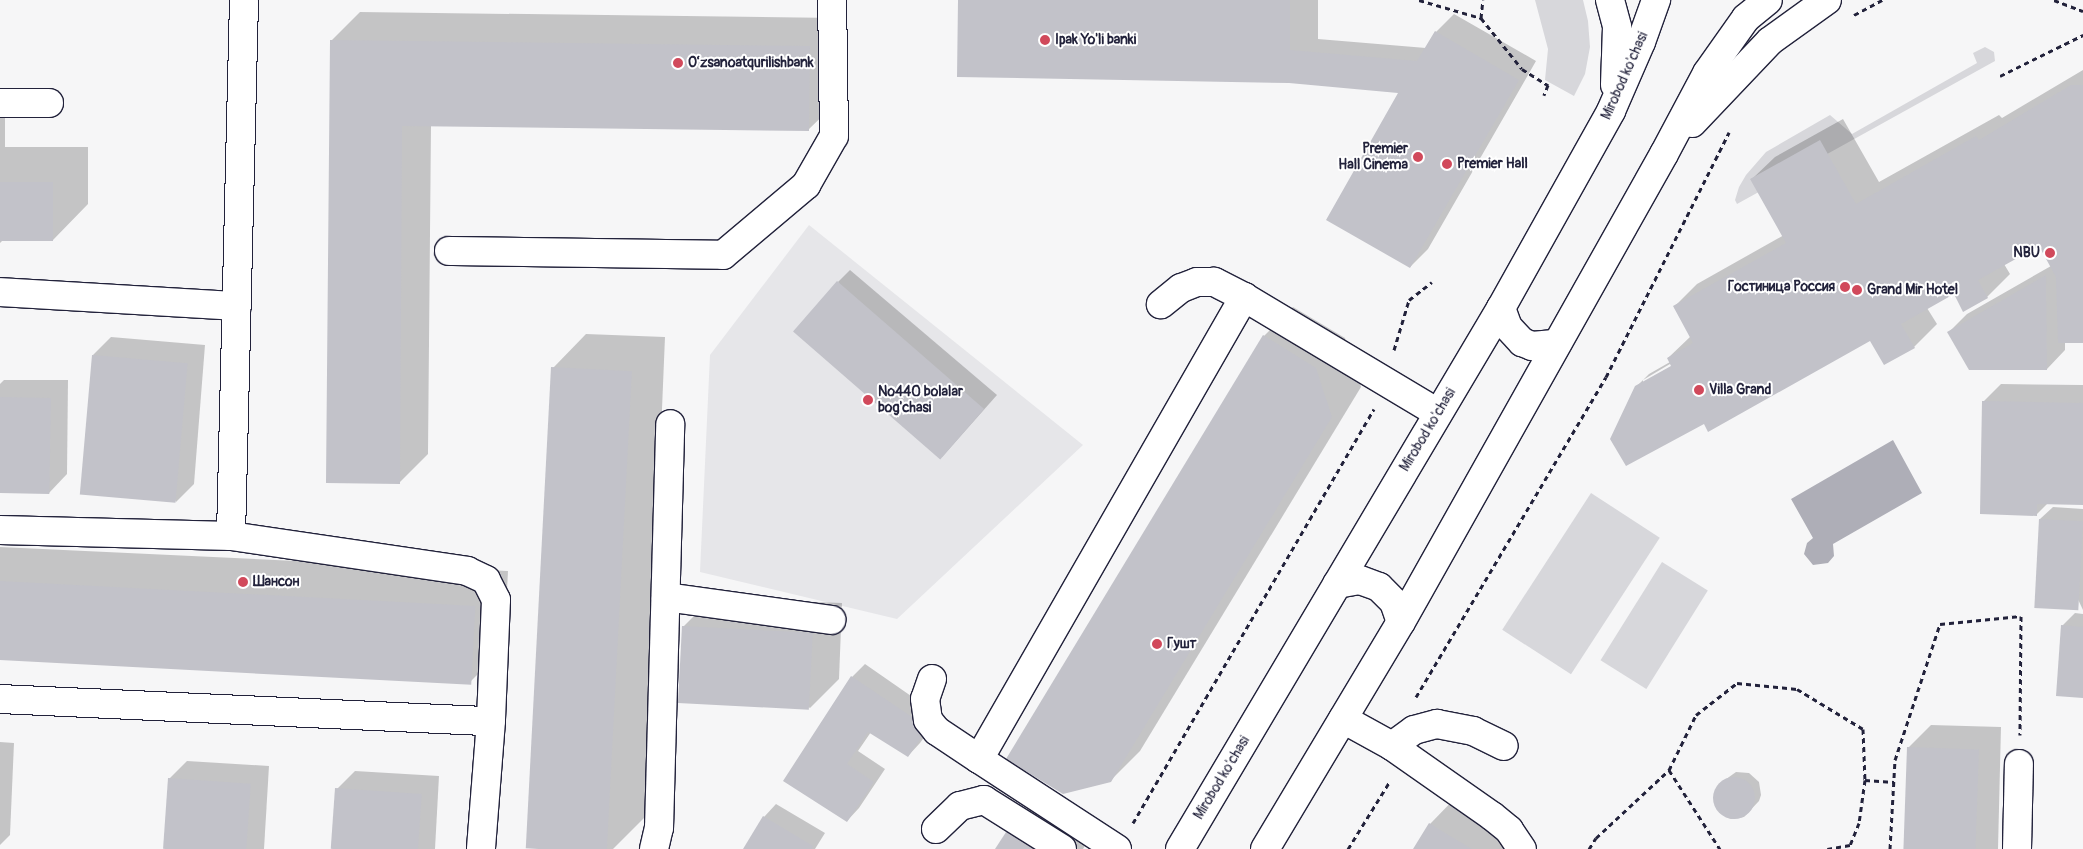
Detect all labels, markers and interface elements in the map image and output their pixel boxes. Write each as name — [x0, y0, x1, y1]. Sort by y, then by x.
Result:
street label: Mirobod ko'chasi — [1598, 30, 1652, 122]
place label: Ipak Yo'li banki — [1055, 32, 1136, 48]
marker: Ipak Yo'li banki — [1039, 34, 1051, 46]
place label: Oʻzsanoatqurilishbank — [688, 55, 814, 71]
marker: Oʻzsanoatqurilishbank — [672, 57, 684, 69]
place label: Premier Hall Cinema — [1338, 141, 1408, 174]
marker: Premier Hall Cinema — [1412, 151, 1424, 163]
place label: Premier Hall — [1457, 156, 1528, 172]
marker: Premier Hall — [1441, 158, 1453, 170]
place label: NBU — [2013, 245, 2040, 261]
marker: NBU — [2044, 247, 2056, 259]
place label: Гостиница Россия — [1728, 279, 1835, 295]
marker: Гостиница Россия — [1839, 281, 1851, 293]
place label: Grand Mir Hotel — [1867, 282, 1958, 298]
marker: Grand Mir Hotel — [1851, 284, 1863, 296]
place label: Villa Grand — [1709, 382, 1771, 398]
place label: №440 bolalar bog'chasi — [878, 384, 963, 417]
marker: Villa Grand — [1693, 384, 1705, 396]
street label: Mirobod ko'chasi — [1397, 385, 1459, 475]
marker: №440 bolalar bog'chasi — [862, 394, 874, 406]
place label: Шансон — [253, 574, 300, 590]
marker: Шансон — [237, 576, 249, 588]
place label: Гушт — [1167, 636, 1197, 652]
marker: Гушт — [1151, 638, 1163, 650]
street label: Mirobod ko'chasi — [1191, 733, 1253, 823]

